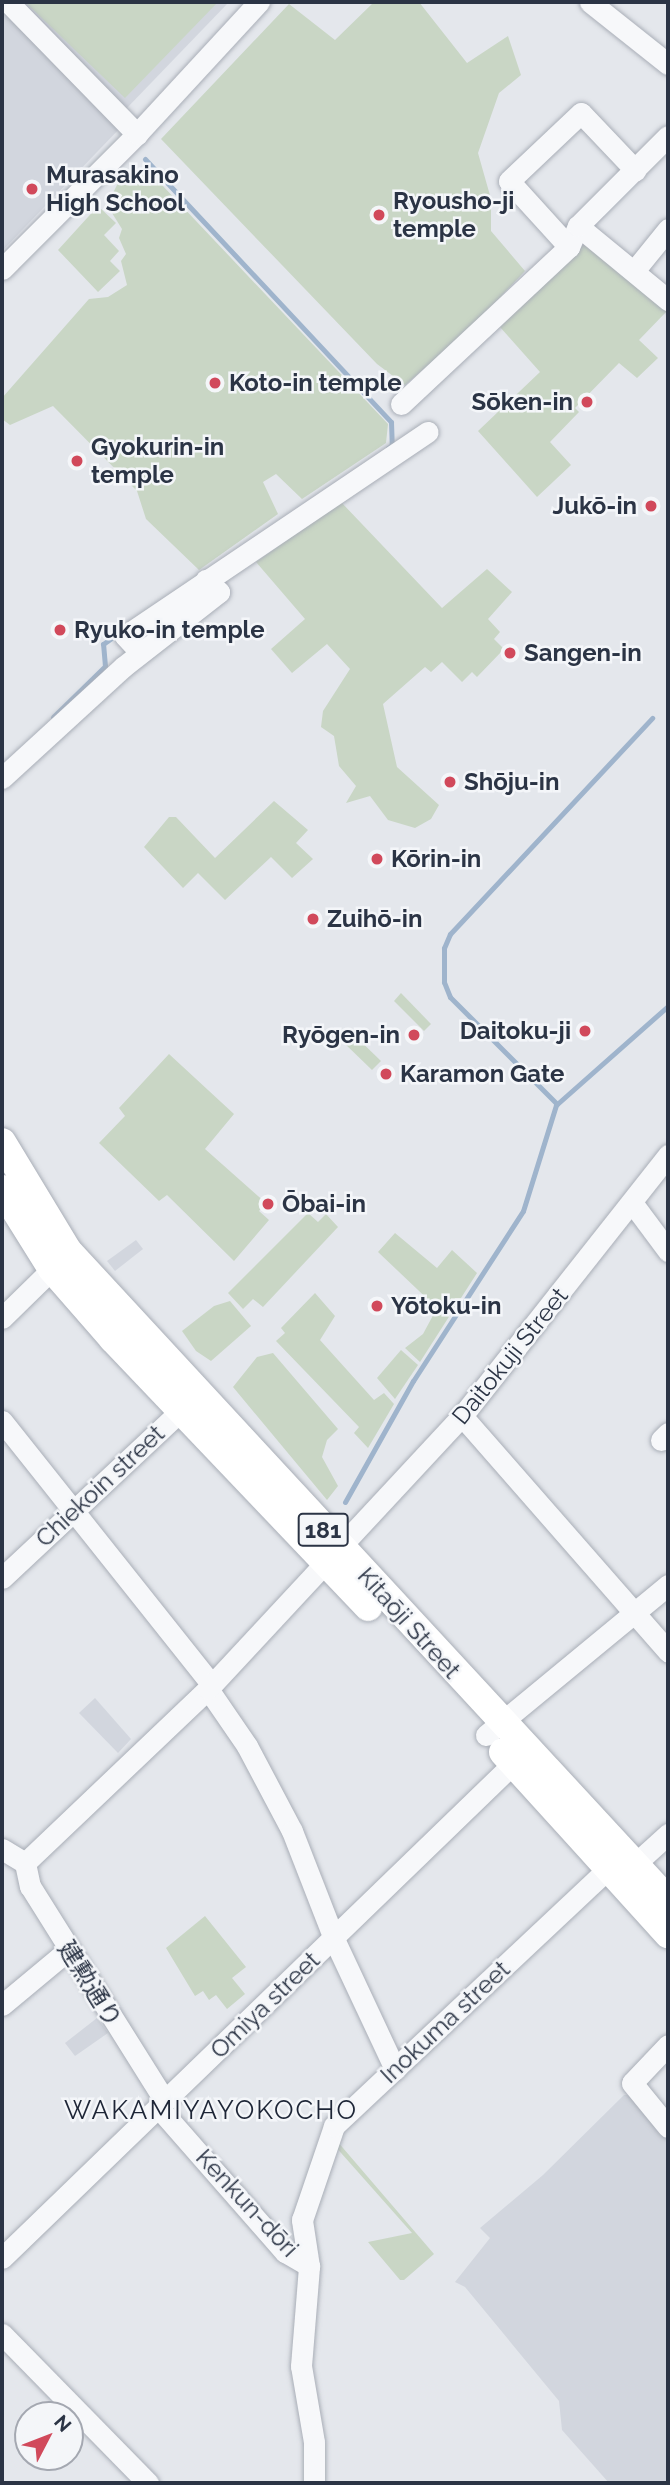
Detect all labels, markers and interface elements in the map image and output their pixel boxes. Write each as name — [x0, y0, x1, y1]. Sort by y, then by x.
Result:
place label: Murasakino High School — [46, 161, 185, 217]
marker: Murasakino High School — [24, 181, 40, 197]
place label: Ryousho-ji temple — [393, 187, 514, 243]
marker: Ryousho-ji temple — [371, 207, 387, 223]
place label: Koto-in temple — [229, 369, 402, 397]
marker: Koto-in temple — [207, 375, 223, 391]
place label: Sōken-in — [471, 388, 573, 416]
marker: Sōken-in — [579, 394, 595, 410]
place label: Gyokurin-in temple — [91, 433, 224, 489]
marker: Gyokurin-in temple — [69, 453, 85, 469]
place label: Jukō-in — [553, 492, 637, 520]
marker: Jukō-in — [643, 498, 659, 514]
place label: Ryuko-in temple — [74, 616, 265, 644]
marker: Ryuko-in temple — [52, 622, 68, 638]
place label: Sangen-in — [524, 639, 642, 667]
marker: Sangen-in — [502, 645, 518, 661]
place label: Shōju-in — [464, 768, 559, 796]
marker: Shōju-in — [442, 774, 458, 790]
place label: Kōrin-in — [391, 845, 481, 873]
marker: Kōrin-in — [369, 851, 385, 867]
place label: Zuihō-in — [327, 905, 422, 933]
marker: Zuihō-in — [305, 911, 321, 927]
place label: Daitoku-ji — [460, 1017, 571, 1045]
place label: Ryōgen-in — [282, 1021, 400, 1049]
marker: Daitoku-ji — [577, 1023, 593, 1039]
marker: Ryōgen-in — [406, 1027, 422, 1043]
place label: Karamon Gate — [400, 1060, 564, 1088]
marker: Karamon Gate — [378, 1066, 394, 1082]
place label: Ōbai-in — [282, 1190, 366, 1218]
marker: Ōbai-in — [260, 1196, 276, 1212]
street label: Daitokuji Street — [446, 1282, 574, 1430]
place label: Yōtoku-in — [391, 1292, 501, 1320]
marker: Yōtoku-in — [369, 1298, 385, 1314]
street label: Chiekoin street — [30, 1419, 170, 1553]
road number: 181 — [297, 1511, 349, 1550]
street label: Kitaōji Street — [352, 1562, 466, 1684]
street label: 建勲通り — [52, 1936, 128, 2032]
street label: Omiya street — [204, 1946, 326, 2064]
street label: Inokuma street — [374, 1955, 516, 2089]
district label: WAKAMIYAYOKOCHO — [66, 2095, 356, 2127]
street label: Kenkun-dōri — [190, 2143, 304, 2263]
north arrow — [14, 2401, 84, 2471]
text: N — [50, 2411, 76, 2436]

